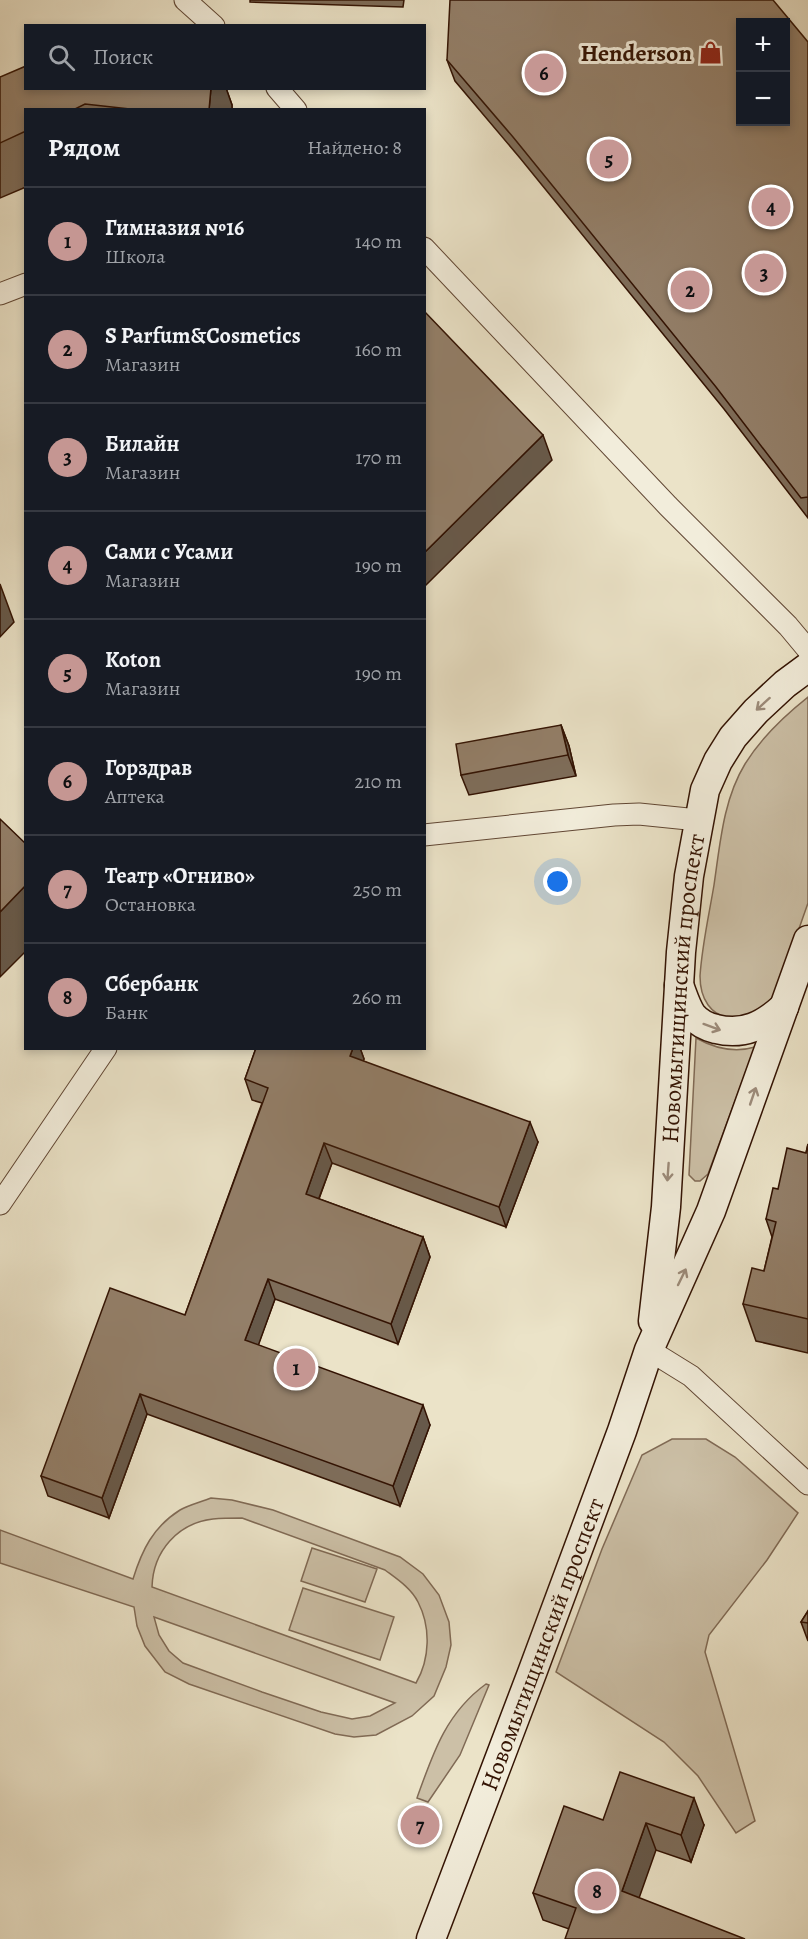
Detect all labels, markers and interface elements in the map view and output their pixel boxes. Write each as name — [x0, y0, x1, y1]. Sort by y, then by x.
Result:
map controls — [736, 18, 790, 126]
button: + — [736, 18, 790, 72]
search box — [24, 24, 426, 90]
place label: Henderson — [580, 37, 693, 69]
shop icon: Henderson — [697, 40, 723, 66]
icon: search — [45, 41, 78, 74]
text: Поиск — [93, 42, 153, 72]
pin: 6 — [524, 50, 564, 96]
button: − — [736, 72, 790, 126]
text: Рядом — [48, 130, 120, 165]
text: Найдено: 8 — [307, 134, 402, 161]
pin: 5 — [590, 136, 628, 182]
pin: 4 — [752, 184, 790, 230]
text: Гимназия №16 — [105, 213, 244, 243]
text: 1 — [64, 228, 71, 255]
text: 140 m — [355, 228, 402, 255]
text: Школа — [105, 243, 165, 270]
pin: 3 — [744, 250, 783, 296]
pin: 2 — [670, 268, 710, 312]
text: S Parfum&Cosmetics — [105, 321, 301, 351]
text: 2 — [63, 336, 72, 363]
text: 160 m — [355, 336, 402, 363]
text: Магазин — [105, 351, 180, 378]
text: Билайн — [105, 429, 180, 459]
text: 3 — [63, 444, 72, 471]
text: 170 m — [356, 444, 402, 471]
text: Магазин — [105, 459, 180, 486]
text: Сами с Усами — [105, 537, 233, 567]
text: 4 — [63, 552, 72, 579]
text: 190 m — [355, 552, 402, 579]
text: Магазин — [105, 567, 180, 594]
text: Koton — [105, 645, 161, 675]
text: 5 — [63, 660, 72, 687]
text: 190 m — [355, 660, 402, 687]
text: Магазин — [105, 675, 180, 702]
one-way arrow — [756, 697, 771, 711]
text: Горздрав — [105, 753, 192, 783]
text: 6 — [63, 768, 72, 795]
text: 210 m — [354, 768, 402, 795]
text: Аптека — [105, 783, 165, 810]
street label: Новомытищинский проспект — [654, 831, 713, 1144]
text: Театр «Огниво» — [105, 861, 255, 891]
your location — [543, 867, 572, 896]
text: 7 — [63, 876, 72, 903]
text: 250 m — [353, 876, 402, 903]
text: Остановка — [105, 891, 196, 918]
text: Сбербанк — [105, 969, 199, 999]
text: 8 — [63, 984, 72, 1011]
text: 260 m — [352, 984, 402, 1011]
text: Банк — [105, 999, 148, 1026]
one-way arrow — [702, 1022, 720, 1033]
one-way arrow — [748, 1087, 759, 1105]
one-way arrow — [662, 1162, 673, 1182]
one-way arrow — [677, 1269, 688, 1287]
pin: 1 — [276, 1346, 316, 1390]
street label: Новомытищинский проспект — [473, 1493, 612, 1795]
pin: 7 — [400, 1802, 440, 1848]
pin: 8 — [578, 1868, 616, 1914]

